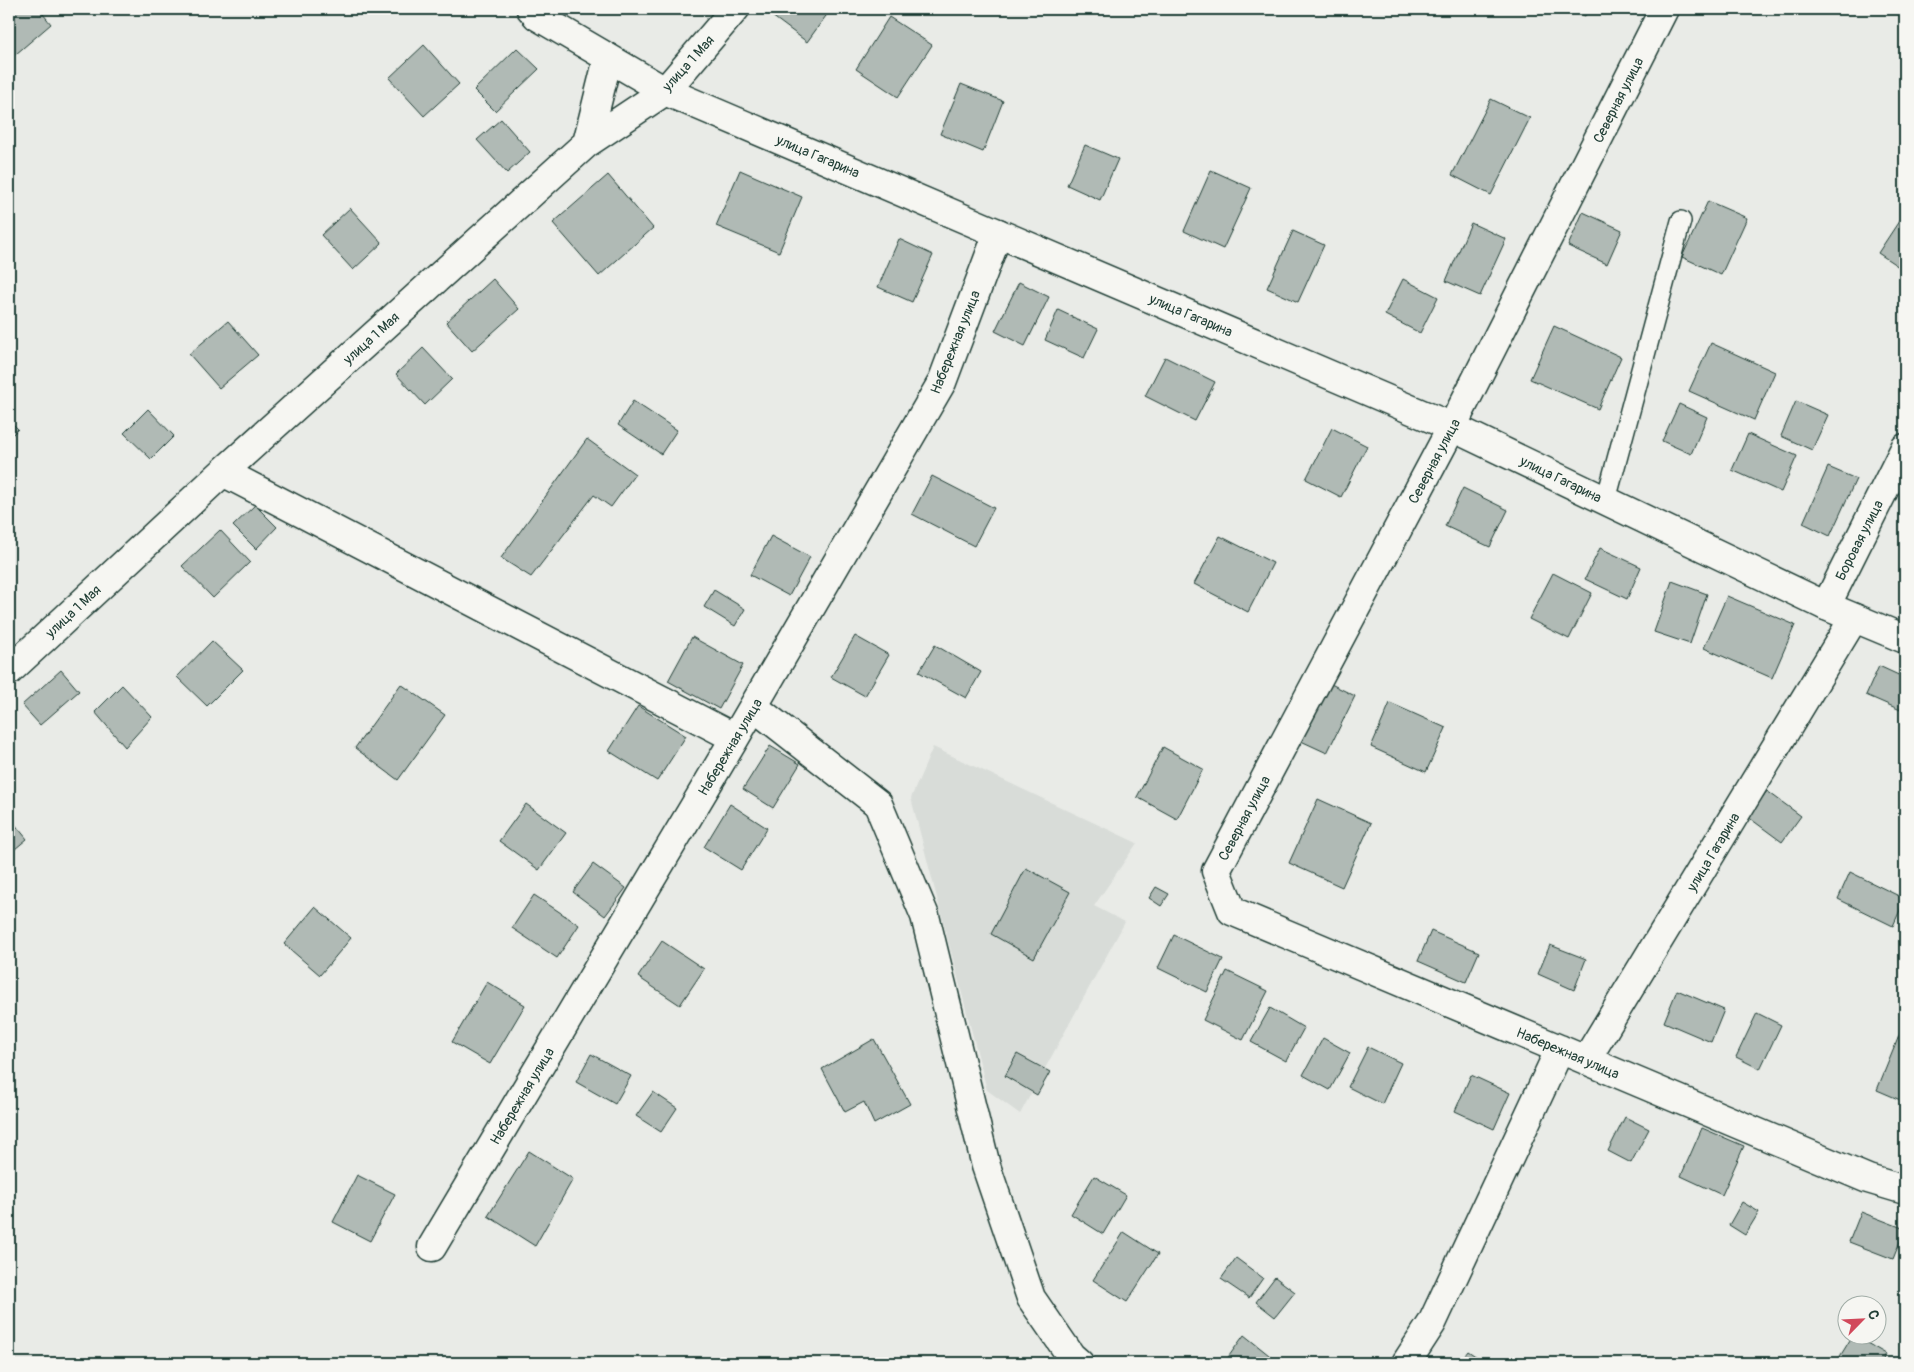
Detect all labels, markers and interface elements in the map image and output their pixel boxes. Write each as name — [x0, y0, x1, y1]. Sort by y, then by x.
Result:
street label: улица 1 Мая — [658, 32, 718, 96]
street label: Северная улица — [1590, 55, 1647, 146]
street label: улица Гагарина — [773, 131, 862, 182]
street label: Набережная улица — [927, 288, 984, 397]
street label: улица Гагарина — [1146, 290, 1235, 341]
street label: улица 1 Мая — [339, 309, 403, 369]
street label: Северная улица — [1405, 416, 1464, 507]
street label: улица Гагарина — [1516, 452, 1604, 507]
street label: Боровая улица — [1832, 497, 1887, 583]
street label: улица 1 Мая — [41, 581, 105, 642]
street label: Набережная улица — [695, 696, 766, 799]
street label: Северная улица — [1215, 773, 1274, 864]
street label: улица Гагарина — [1683, 810, 1744, 896]
street label: Набережная улица — [1514, 1024, 1622, 1083]
street label: Набережная улица — [487, 1045, 558, 1148]
north arrow — [1836, 1294, 1886, 1344]
text: С — [1864, 1308, 1883, 1323]

